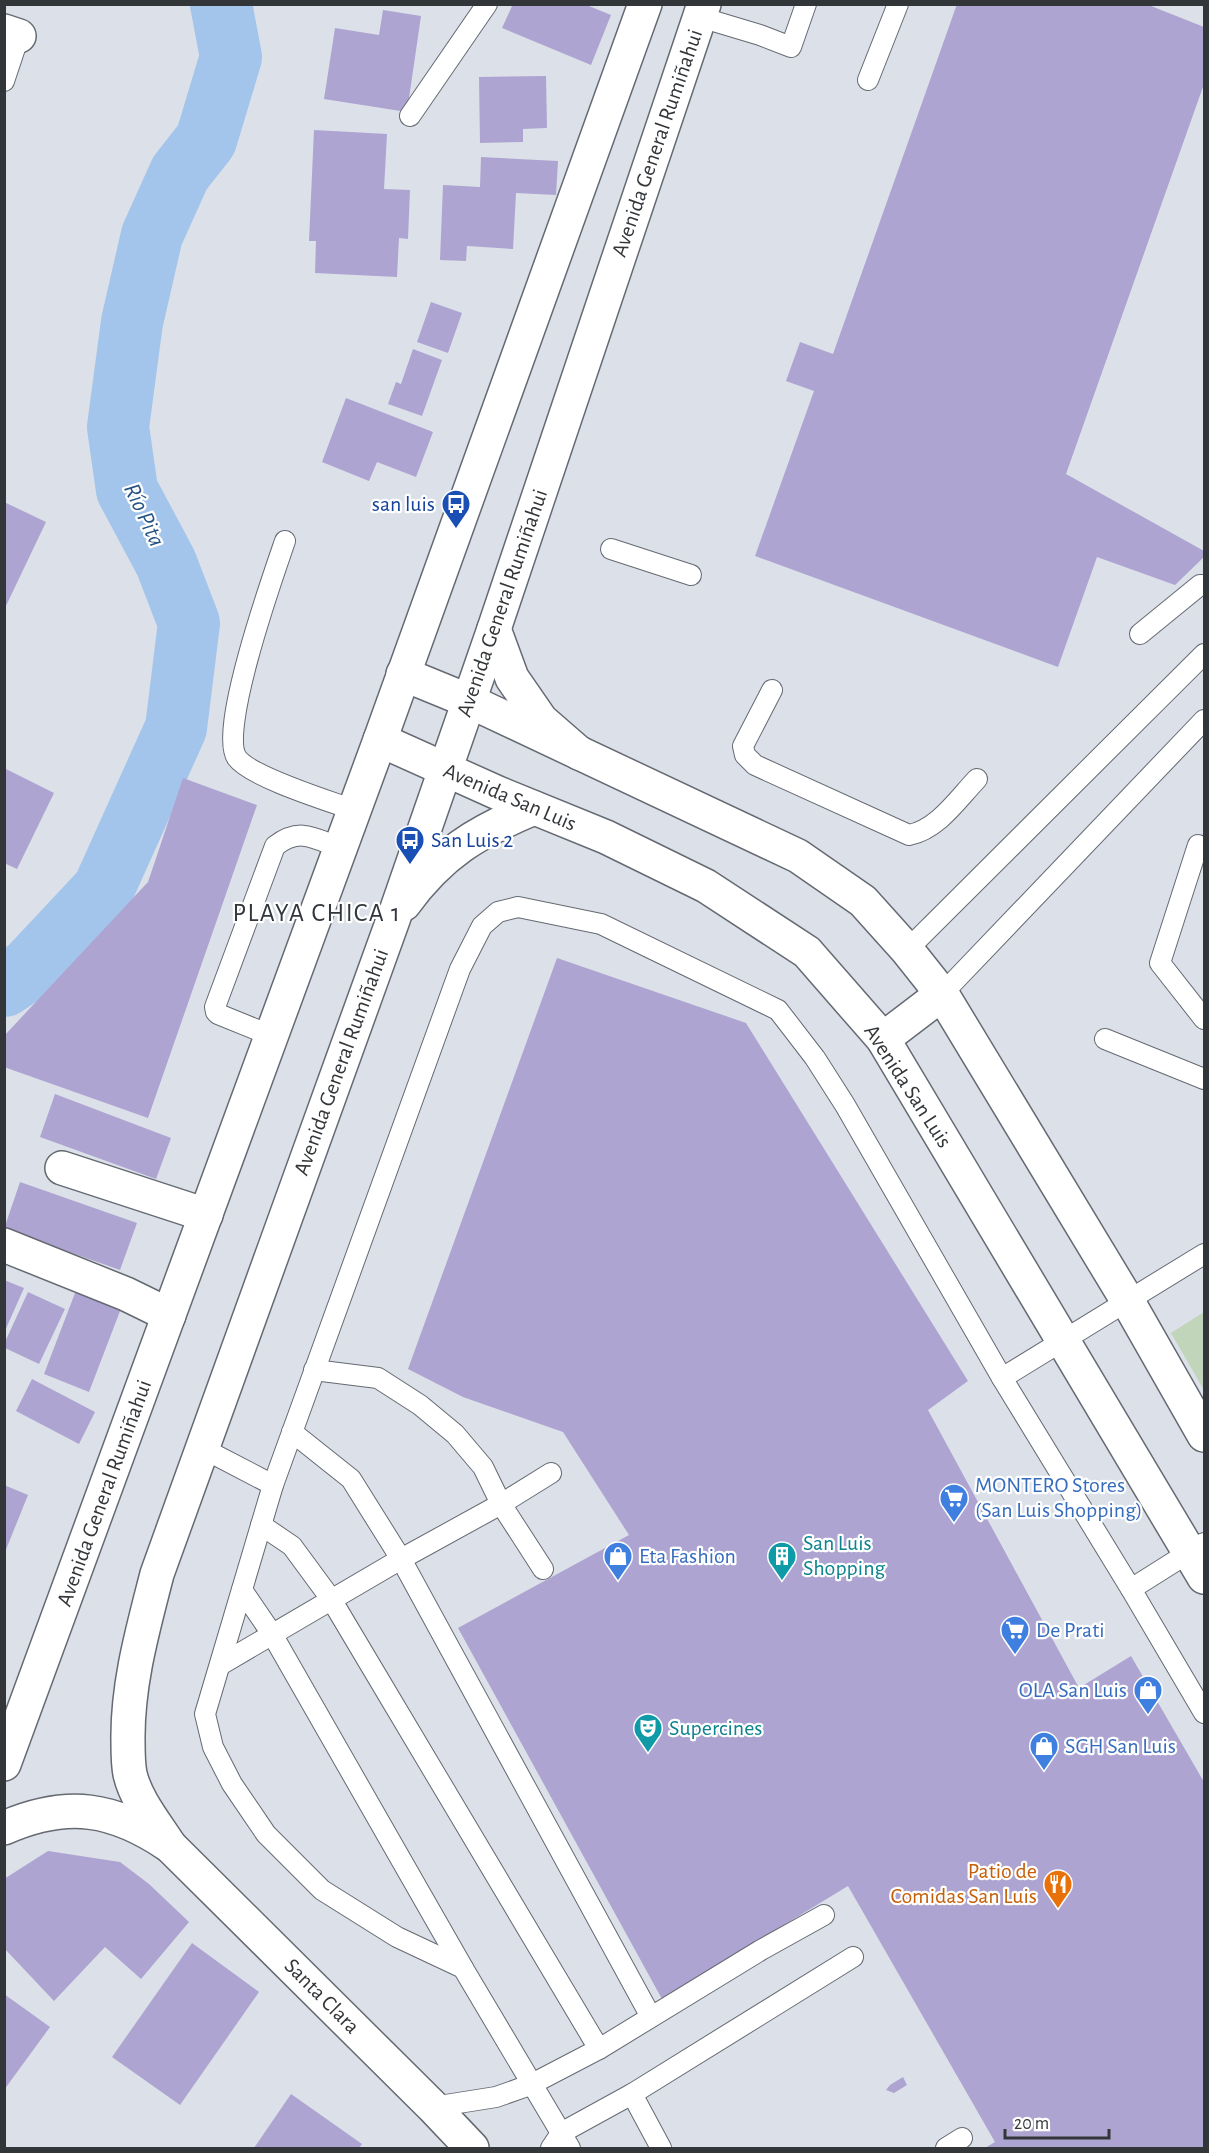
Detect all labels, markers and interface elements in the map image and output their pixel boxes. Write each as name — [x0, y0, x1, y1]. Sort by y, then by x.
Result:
street label: Avenida General Rumiñahui — [608, 26, 706, 260]
water label: Río Pita — [119, 480, 169, 550]
street label: Avenida General Rumiñahui — [453, 486, 551, 720]
bus stop icon: san luis — [440, 488, 472, 530]
place label: san luis — [372, 493, 435, 515]
street label: Avenida San Luis — [440, 759, 580, 835]
bus stop icon: San Luis 2 — [394, 824, 426, 866]
place label: San Luis 2 — [431, 829, 513, 851]
district label: PLAYA CHICA 1 — [232, 900, 402, 926]
street label: Avenida General Rumiñahui — [290, 946, 392, 1178]
street label: Avenida San Luis — [860, 1020, 956, 1152]
street label: Avenida General Rumiñahui — [53, 1377, 155, 1609]
place label: MONTERO Stores (San Luis Shopping) — [975, 1474, 1143, 1521]
supermarket icon: MONTERO Stores (San Luis Shopping) — [938, 1482, 970, 1524]
place label: San Luis Shopping — [803, 1532, 885, 1579]
shop icon: Eta Fashion — [602, 1540, 634, 1582]
building icon: San Luis Shopping — [766, 1540, 798, 1582]
place label: Eta Fashion — [639, 1545, 736, 1567]
supermarket icon: De Prati — [999, 1614, 1031, 1656]
place label: De Prati — [1036, 1619, 1105, 1641]
shop icon: OLA San Luis — [1132, 1674, 1164, 1716]
place label: OLA San Luis — [1019, 1679, 1127, 1701]
theatre icon: Supercines — [632, 1712, 664, 1754]
place label: Supercines — [669, 1717, 762, 1739]
shop icon: SGH San Luis — [1028, 1730, 1060, 1772]
place label: SGH San Luis — [1065, 1735, 1176, 1757]
place label: Patio de Comidas San Luis — [890, 1860, 1037, 1907]
restaurant icon: Patio de Comidas San Luis — [1042, 1868, 1074, 1910]
street label: Santa Clara — [280, 1954, 364, 2038]
scale bar — [1005, 2102, 1108, 2140]
text: 20 m — [1014, 2115, 1049, 2133]

